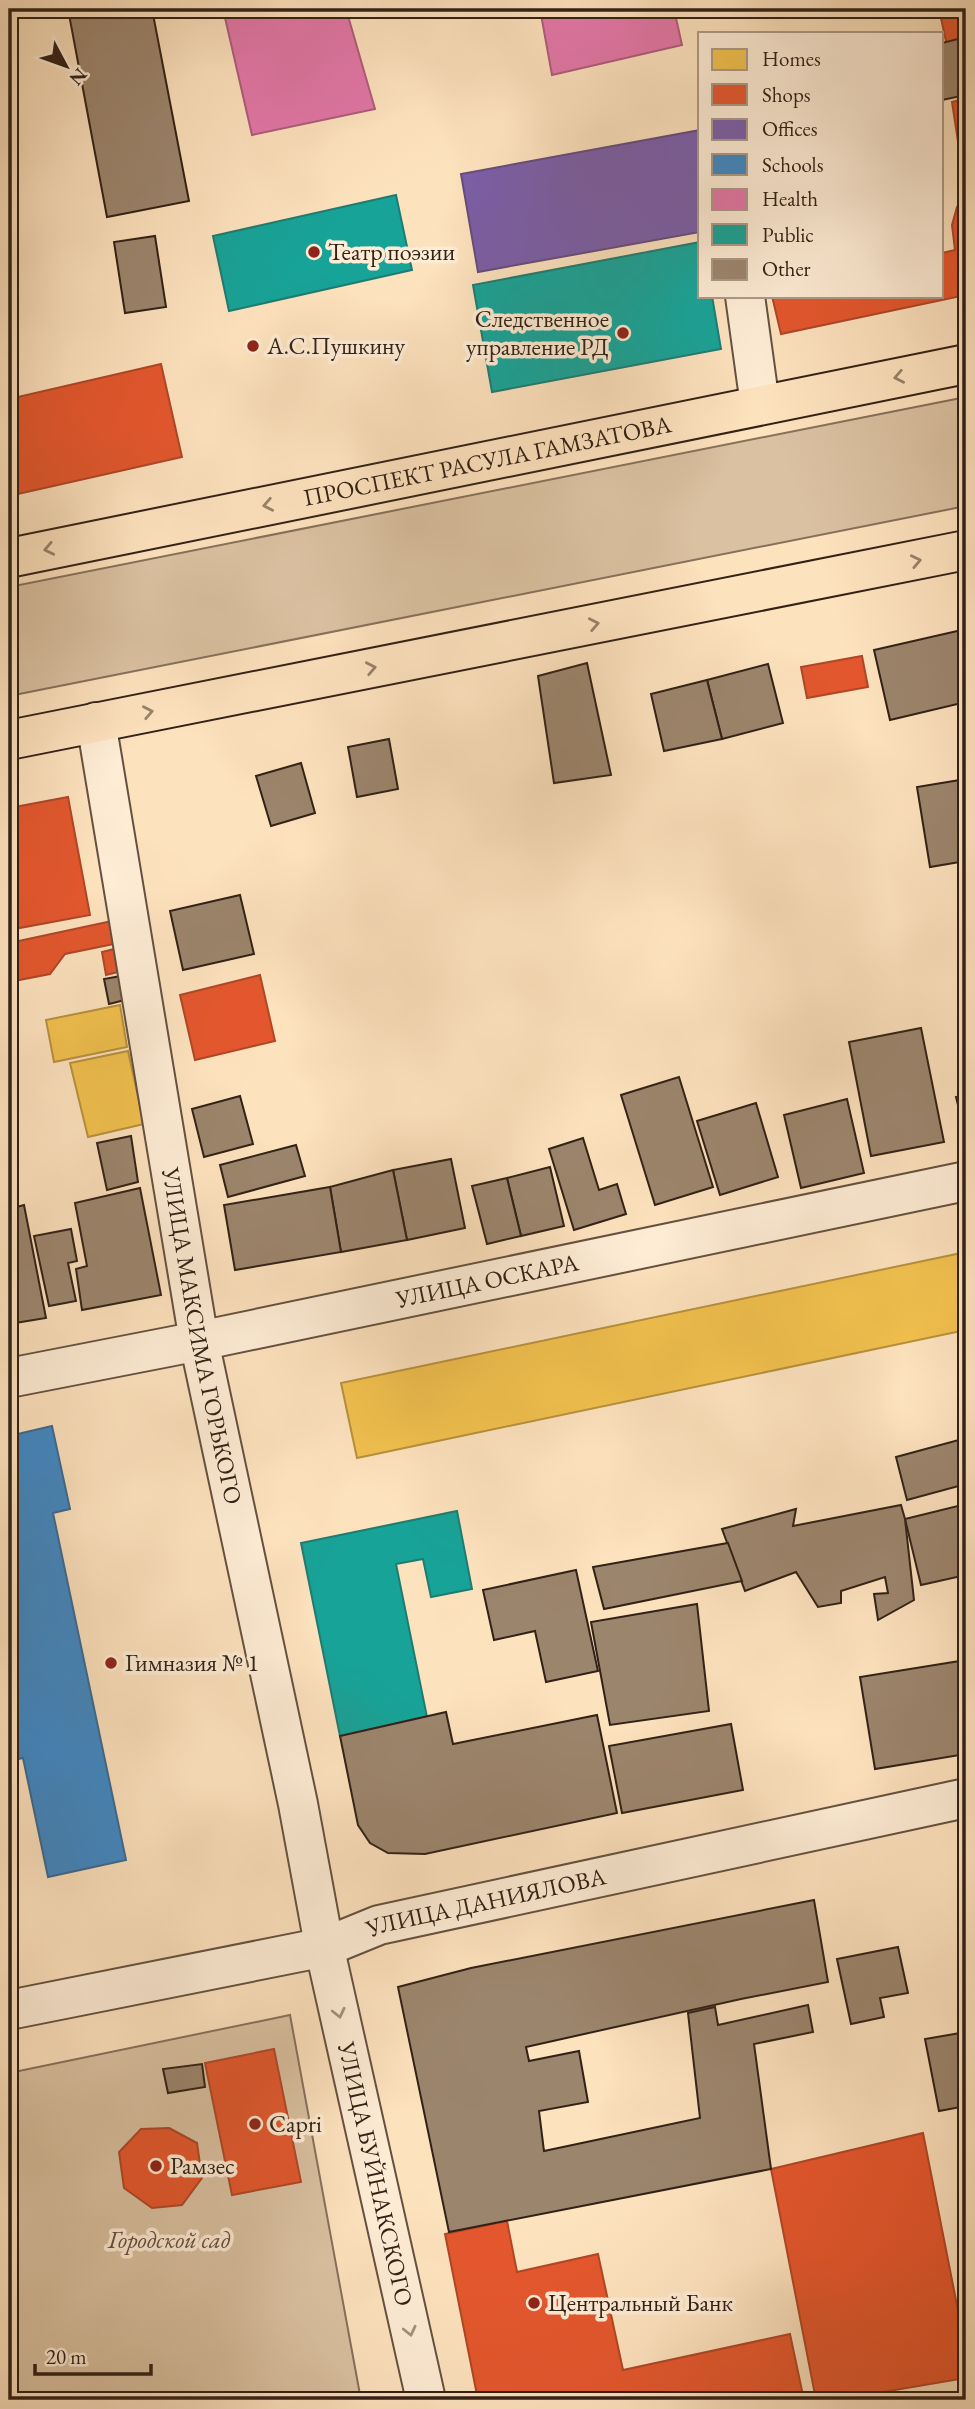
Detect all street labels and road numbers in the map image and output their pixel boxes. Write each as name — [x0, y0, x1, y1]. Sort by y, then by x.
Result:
street label: ПРОСПЕКТ РАСУЛА ГАМЗАТОВА — [301, 408, 674, 513]
street label: УЛИЦА МАКСИМА ГОРЬКОГО — [155, 1164, 250, 1507]
street label: УЛИЦА ОСКАРА — [392, 1246, 582, 1315]
street label: УЛИЦА ДАНИЯЛОВА — [360, 1860, 609, 1944]
street label: УЛИЦА БУЙНАКСКОГО — [331, 2038, 420, 2309]

